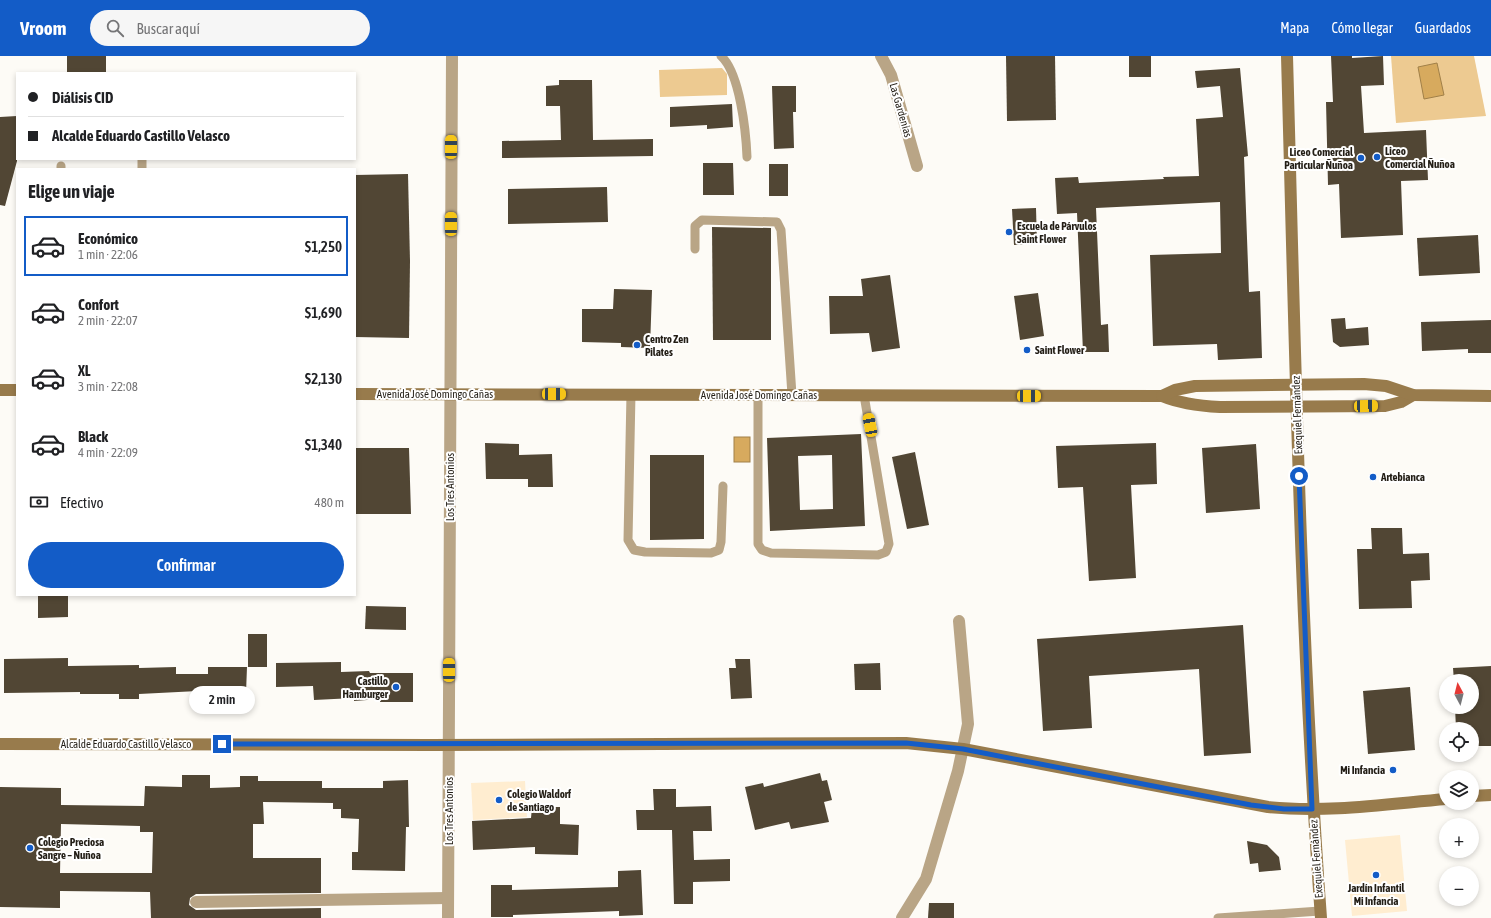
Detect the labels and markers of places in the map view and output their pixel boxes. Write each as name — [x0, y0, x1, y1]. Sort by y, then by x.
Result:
place label: Liceo Comercial Ñuñoa — [1385, 145, 1455, 170]
place label: Liceo Comercial Particular Ñuñoa — [1284, 146, 1354, 171]
marker: Liceo Comercial Ñuñoa — [1372, 152, 1382, 162]
marker: Liceo Comercial Particular Ñuñoa — [1356, 153, 1366, 163]
place label: Escuela de Párvulos Saint Flower — [1017, 220, 1097, 245]
marker: Escuela de Párvulos Saint Flower — [1004, 227, 1014, 237]
place label: Centro Zen Pilates — [645, 333, 689, 358]
marker: Centro Zen Pilates — [632, 340, 642, 350]
place label: Saint Flower — [1035, 344, 1085, 356]
marker: Saint Flower — [1022, 345, 1032, 355]
place label: Artebianca — [1380, 471, 1425, 483]
marker: Artebianca — [1368, 472, 1378, 482]
place label: Castillo Hamburger — [342, 675, 389, 700]
marker: Castillo Hamburger — [391, 682, 401, 692]
place label: Mi Infancia — [1340, 764, 1385, 776]
marker: Mi Infancia — [1388, 765, 1398, 775]
place label: Colegio Waldorf de Santiago — [507, 788, 572, 813]
marker: Colegio Waldorf de Santiago — [494, 795, 504, 805]
place label: Colegio Preciosa Sangre – Ñuñoa — [38, 836, 104, 861]
marker: Colegio Preciosa Sangre – Ñuñoa — [25, 843, 35, 853]
marker: Jardín Infantil Mi Infancia — [1371, 870, 1381, 880]
place label: Jardín Infantil Mi Infancia — [1347, 882, 1405, 907]

